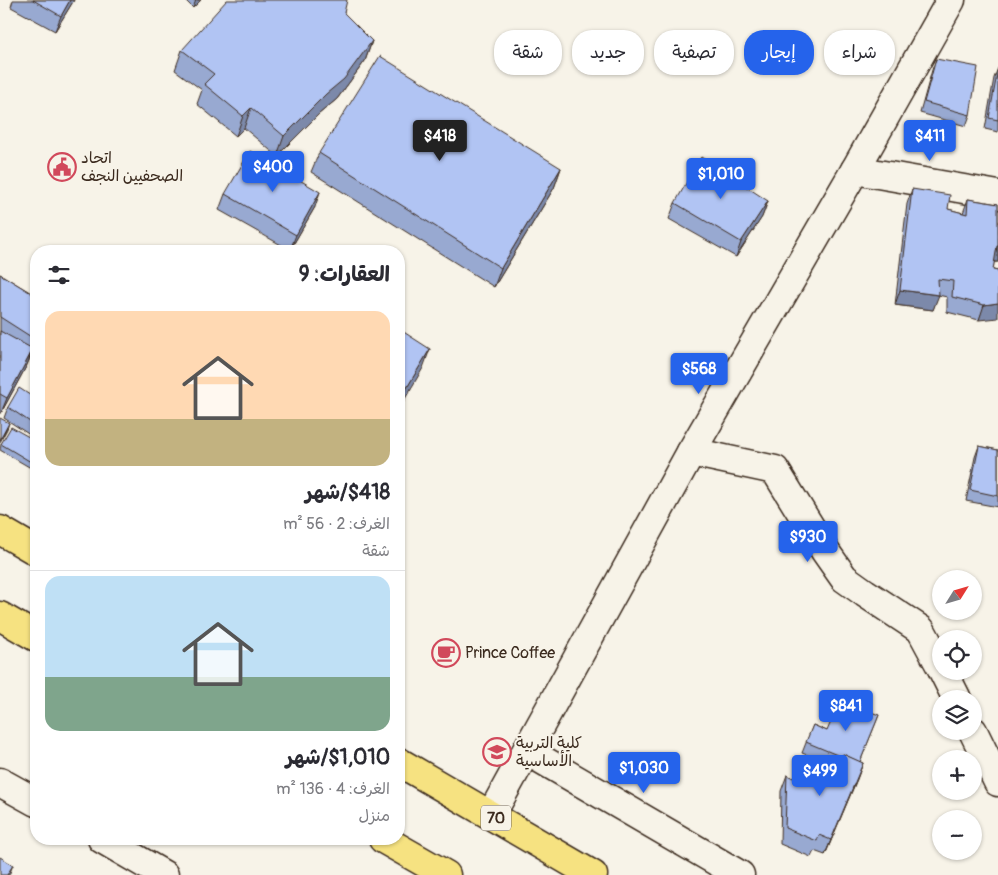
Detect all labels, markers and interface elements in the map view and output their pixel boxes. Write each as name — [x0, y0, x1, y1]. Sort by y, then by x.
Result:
chip: شقة — [494, 30, 562, 75]
chip: جديد — [572, 30, 644, 75]
chip: تصفية — [654, 30, 734, 75]
chip: إيجار — [744, 30, 814, 75]
chip: شراء — [824, 30, 895, 75]
pin: $418 — [410, 120, 470, 162]
pin: $411 — [900, 120, 960, 162]
text: $418 — [424, 126, 456, 146]
text: $411 — [915, 126, 945, 146]
place label: اتحاد الصحفيين النجف — [81, 148, 183, 186]
pin: $400 — [243, 150, 303, 193]
public building icon: اتحاد الصحفيين النجف — [47, 152, 77, 182]
text: $400 — [253, 157, 293, 177]
pin: $1,010 — [680, 158, 762, 200]
text: $1,010 — [697, 164, 745, 184]
icon: filters — [45, 261, 73, 289]
text: العقارات: 9 — [299, 261, 390, 288]
icon: home — [173, 343, 263, 433]
pin: $568 — [669, 352, 729, 395]
text: $568 — [682, 359, 716, 379]
text: $418/شهر — [305, 479, 390, 506]
text: الغرف: 2 · 56 m² — [283, 514, 390, 534]
pin: $930 — [778, 520, 838, 563]
text: $930 — [790, 527, 826, 547]
text: شقة — [362, 541, 390, 561]
north arrow — [932, 570, 982, 620]
map controls — [932, 570, 982, 860]
icon: home — [173, 609, 263, 699]
button: locate — [932, 630, 982, 680]
cafe icon: Prince Coffee — [431, 638, 461, 668]
place label: Prince Coffee — [465, 643, 555, 663]
pin: $841 — [816, 690, 876, 732]
button: layers — [932, 690, 982, 740]
text: $841 — [830, 696, 862, 716]
place label: كلية التربية الأساسية — [516, 733, 582, 771]
school or university icon: كلية التربية الأساسية — [482, 737, 512, 767]
text: $1,010/شهر — [286, 744, 390, 771]
button: + — [932, 750, 982, 800]
pin: $1,030 — [603, 752, 685, 794]
pin: $499 — [790, 754, 850, 797]
text: $1,030 — [619, 758, 669, 778]
text: $499 — [803, 761, 837, 781]
text: الغرف: 4 · 136 m² — [276, 779, 390, 799]
text: منزل — [358, 806, 390, 826]
road number: 70 — [481, 806, 511, 830]
button: − — [932, 810, 982, 860]

